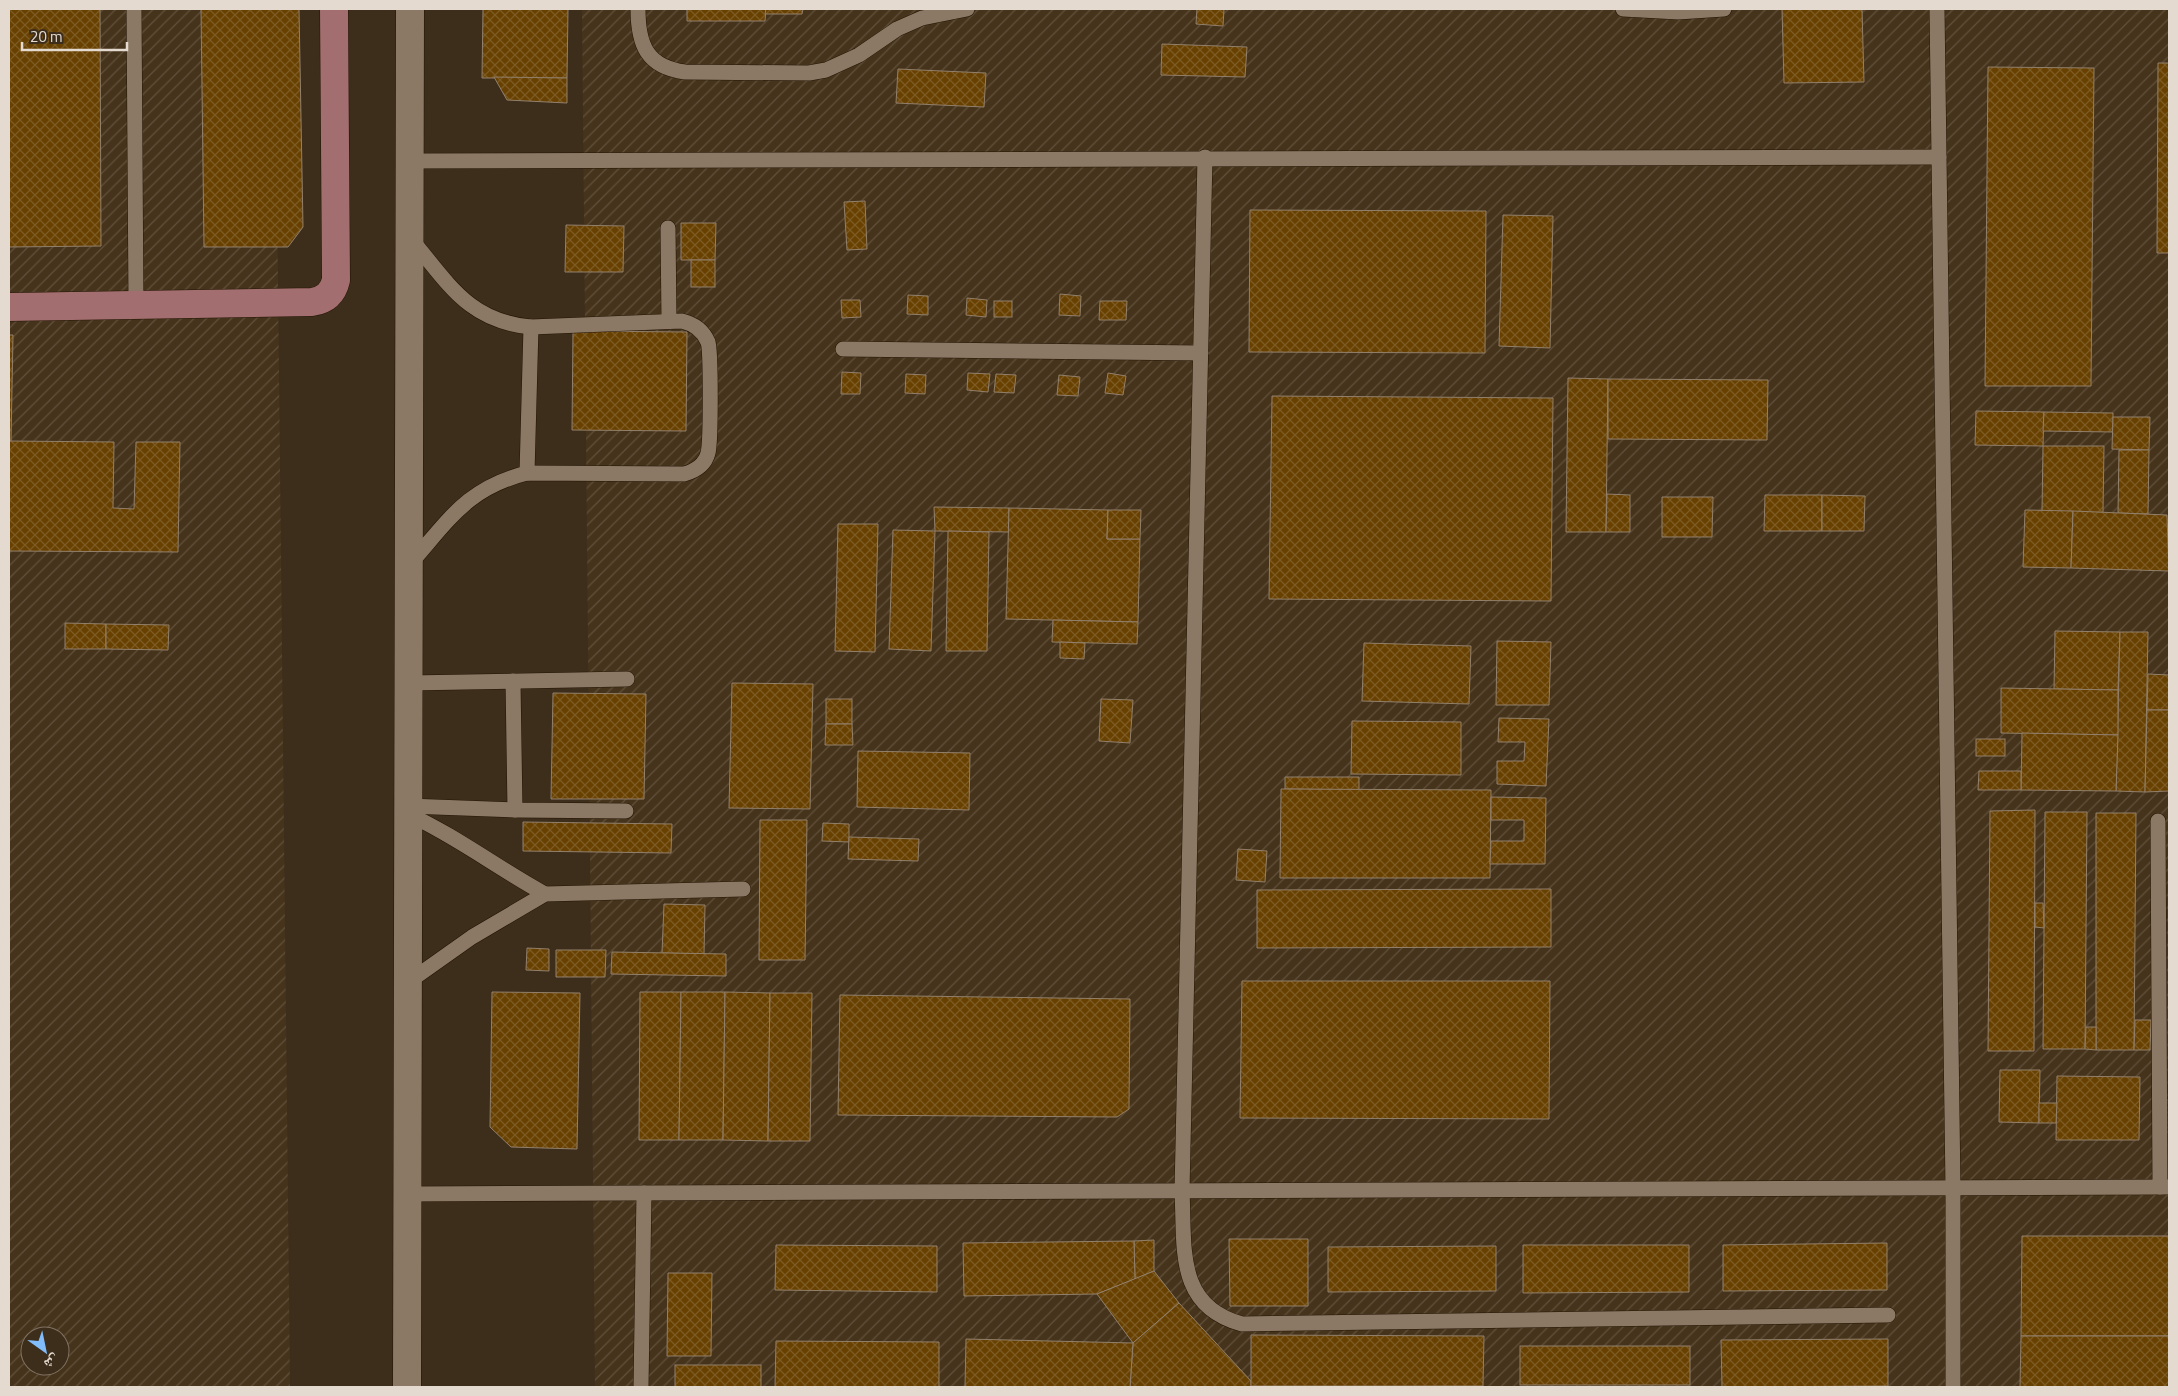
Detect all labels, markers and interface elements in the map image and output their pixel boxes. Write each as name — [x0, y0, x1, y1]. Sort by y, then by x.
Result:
scale bar — [22, 20, 128, 52]
text: 20 m — [30, 25, 63, 48]
north arrow — [20, 1326, 70, 1376]
text: ش — [40, 1349, 64, 1375]

